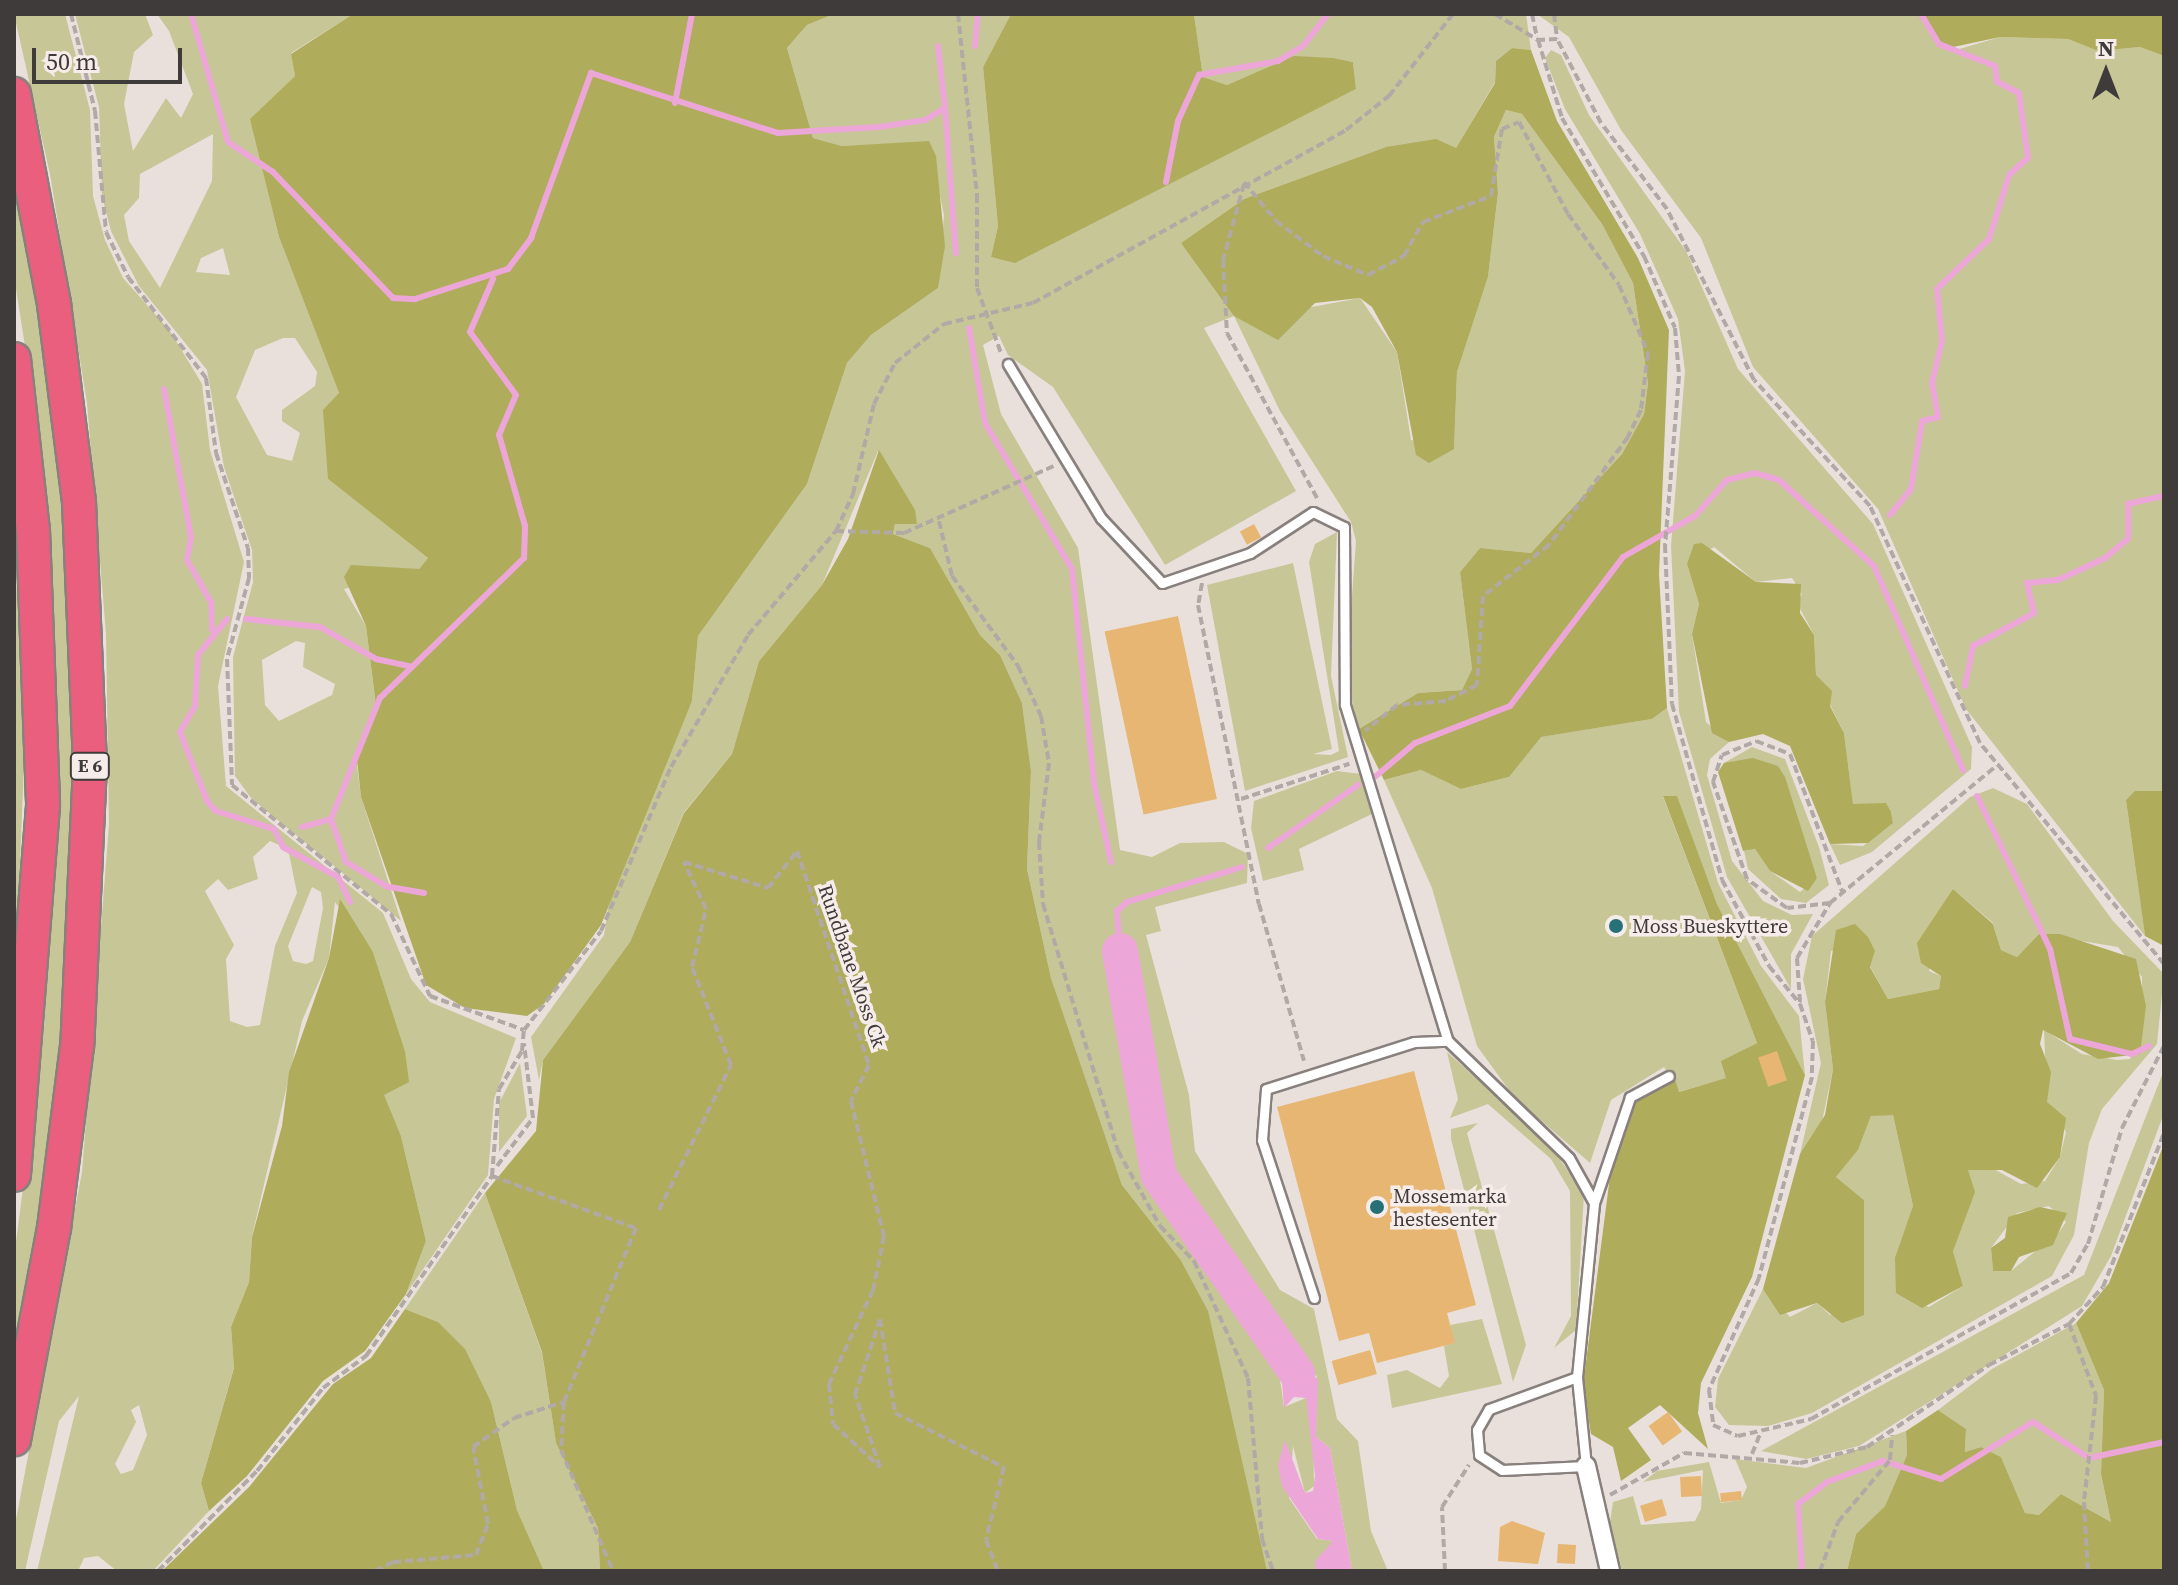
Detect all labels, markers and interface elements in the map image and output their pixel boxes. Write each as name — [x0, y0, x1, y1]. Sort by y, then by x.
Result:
scale bar — [36, 32, 186, 82]
north arrow — [2066, 32, 2146, 112]
text: N — [2098, 33, 2114, 63]
text: 50 m — [46, 45, 97, 78]
road number: E 6 — [68, 752, 112, 780]
street label: Rundbane Moss Ck — [813, 881, 891, 1051]
place label: Moss Bueskyttere — [1632, 914, 1788, 938]
marker: Moss Bueskyttere — [1607, 917, 1625, 935]
place label: Mossemarka hestesenter — [1393, 1184, 1507, 1231]
marker: Mossemarka hestesenter — [1368, 1198, 1386, 1216]

